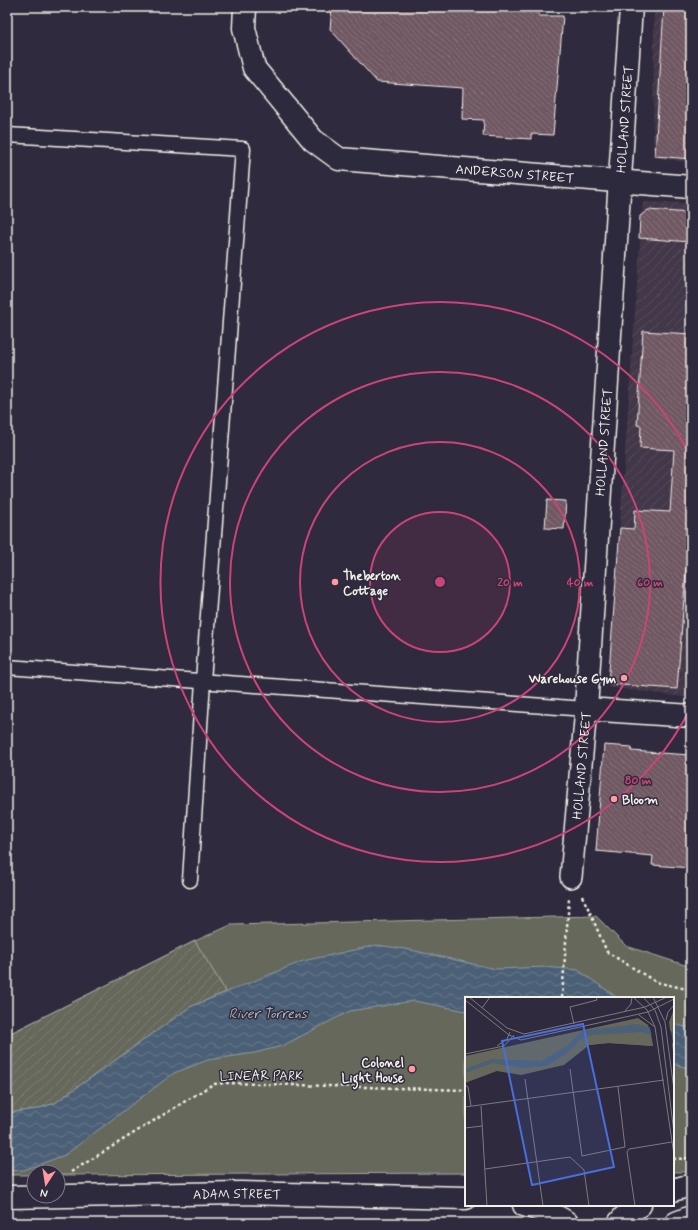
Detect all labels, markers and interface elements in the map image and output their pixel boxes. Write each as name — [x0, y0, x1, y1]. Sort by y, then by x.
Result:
street label: HOLLAND STREET — [613, 65, 638, 174]
street label: ANDERSON STREET — [455, 161, 575, 188]
street label: HOLLAND STREET — [592, 388, 617, 497]
place label: Theberton Cottage — [343, 568, 402, 601]
centre of rings — [433, 575, 447, 589]
text: 20 m — [497, 575, 523, 591]
text: 40 m — [567, 575, 594, 591]
text: 60 m — [637, 575, 663, 591]
marker: Theberton Cottage — [330, 577, 340, 587]
place label: Warehouse Gym — [528, 671, 616, 688]
marker: Warehouse Gym — [619, 673, 629, 683]
street label: HOLLAND STREET — [569, 711, 596, 820]
text: 80 m — [625, 773, 652, 789]
place label: Bloom — [622, 792, 658, 809]
marker: Bloom — [609, 794, 619, 804]
inset map — [465, 997, 674, 1206]
water label: River Torrens — [229, 1005, 309, 1023]
place label: Colonel Light House — [342, 1055, 404, 1090]
marker: Colonel Light House — [407, 1064, 417, 1074]
street label: LINEAR PARK — [219, 1068, 303, 1085]
north arrow — [26, 1164, 66, 1204]
text: N — [39, 1185, 49, 1200]
street label: ADAM STREET — [193, 1186, 281, 1204]

